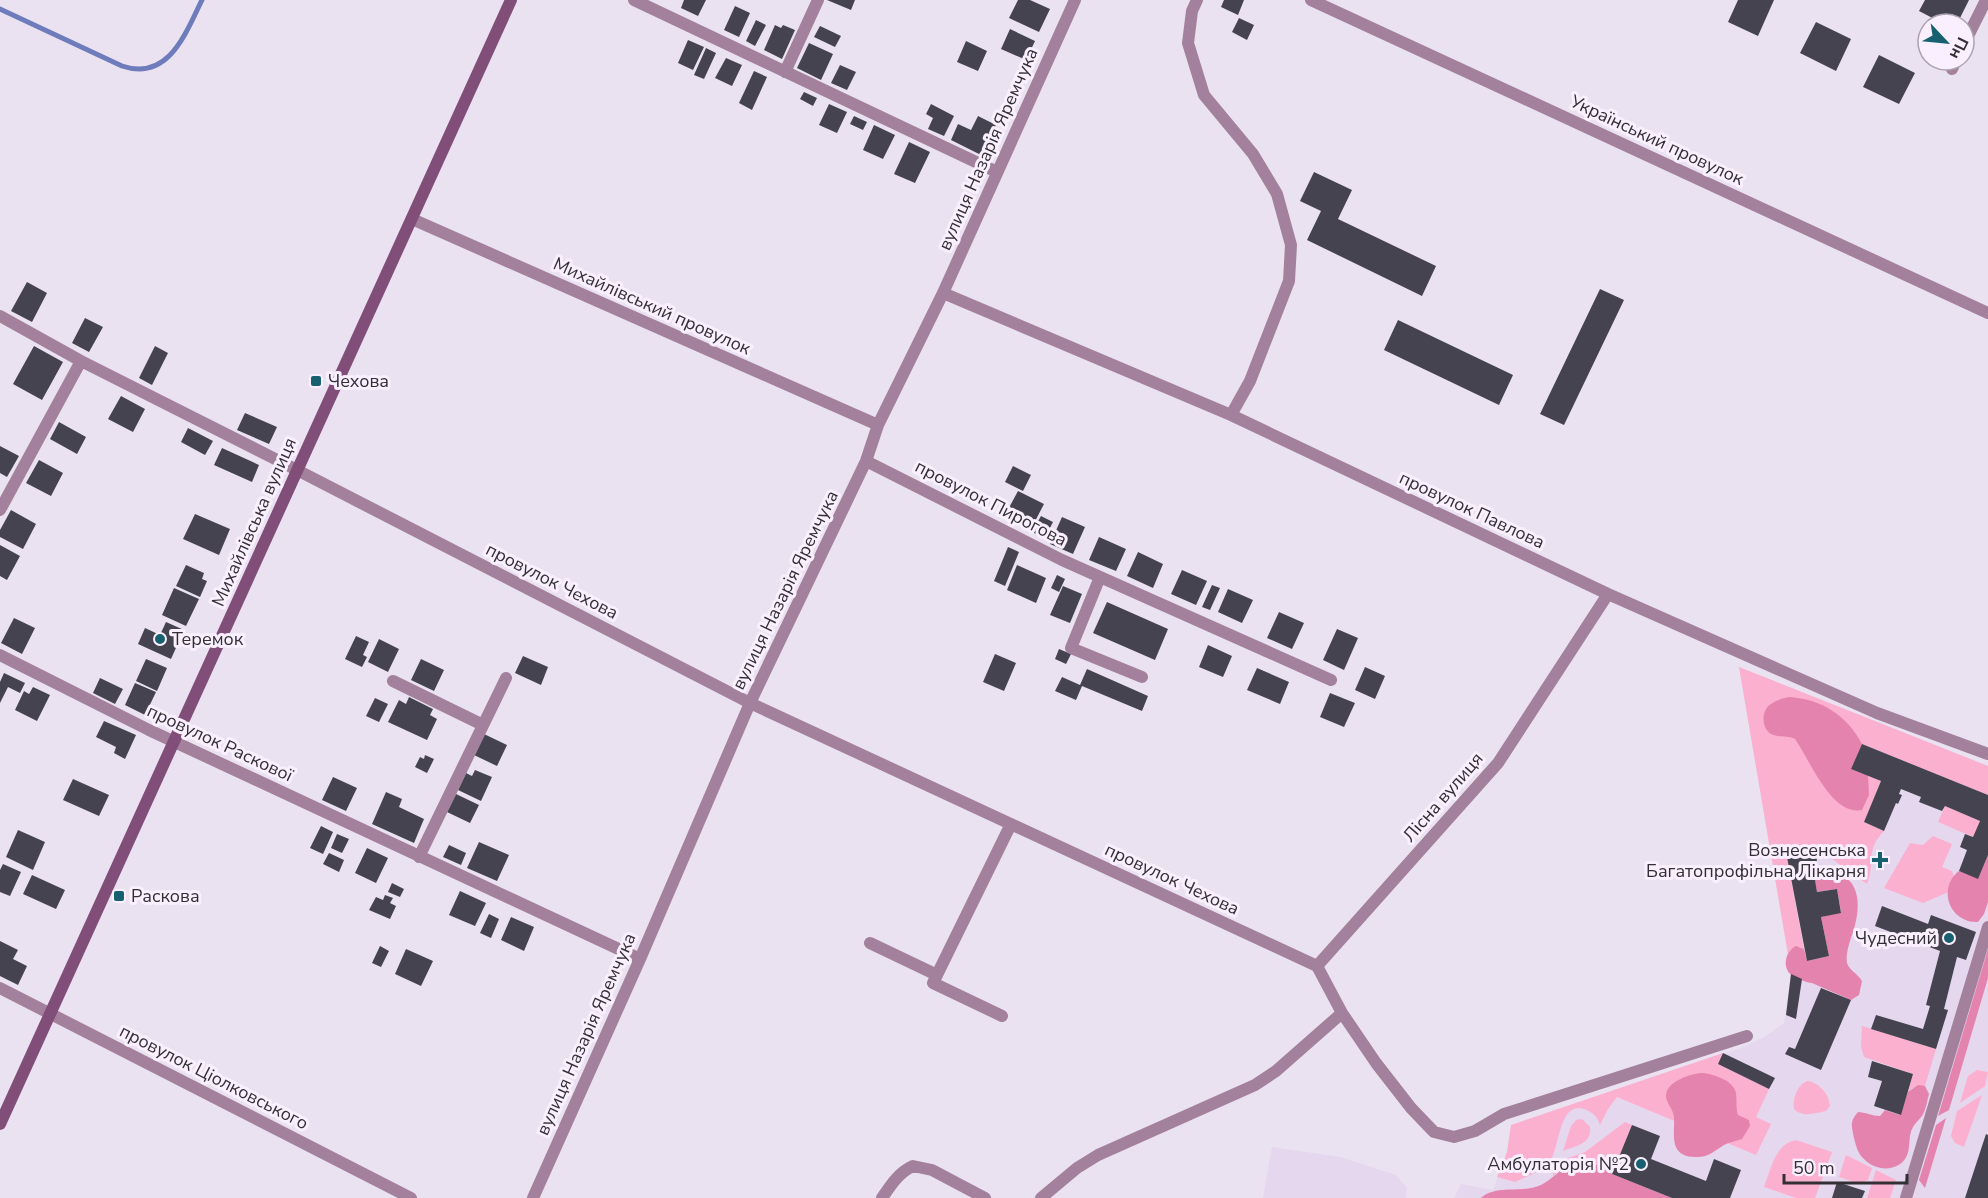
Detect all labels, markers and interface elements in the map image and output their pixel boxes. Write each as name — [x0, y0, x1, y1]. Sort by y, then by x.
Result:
north arrow — [1916, 12, 1976, 72]
text: Пн — [1944, 33, 1973, 63]
street label: вулиця Назарія Яремчука — [933, 44, 1043, 254]
street label: Український провулок — [1565, 89, 1748, 191]
street label: Михайлівський провулок — [550, 252, 755, 361]
place label: Чехова — [328, 369, 389, 393]
marker: Чехова — [309, 374, 323, 388]
street label: Михайлівська вулиця — [206, 434, 302, 610]
street label: провулок Пирогова — [911, 454, 1071, 552]
street label: провулок Павлова — [1395, 466, 1549, 554]
street label: вулиця Назарія Яремчука — [726, 486, 844, 694]
street label: провулок Чехова — [482, 537, 622, 625]
place label: Теремок — [172, 627, 244, 651]
marker: Теремок — [153, 632, 167, 646]
street label: провулок Раскової — [143, 699, 297, 788]
street label: Лісна вулиця — [1397, 747, 1489, 847]
street label: провулок Чехова — [1101, 837, 1243, 921]
place label: Вознесенська Багатопрофільна Лікарня — [1646, 838, 1866, 883]
marker: Вознесенська Багатопрофільна Лікарня — [1871, 851, 1889, 869]
place label: Раскова — [131, 884, 200, 908]
marker: Раскова — [112, 889, 126, 903]
place label: Чудесний — [1855, 926, 1937, 950]
street label: вулиця Назарія Яремчука — [531, 929, 641, 1139]
marker: Чудесний — [1942, 931, 1956, 945]
street label: провулок Ціолковського — [115, 1019, 313, 1135]
scale bar — [1784, 1147, 1907, 1185]
place label: Амбулаторія №2 — [1487, 1152, 1629, 1176]
text: 50 m — [1793, 1156, 1835, 1180]
marker: Амбулаторія №2 — [1634, 1157, 1648, 1171]

